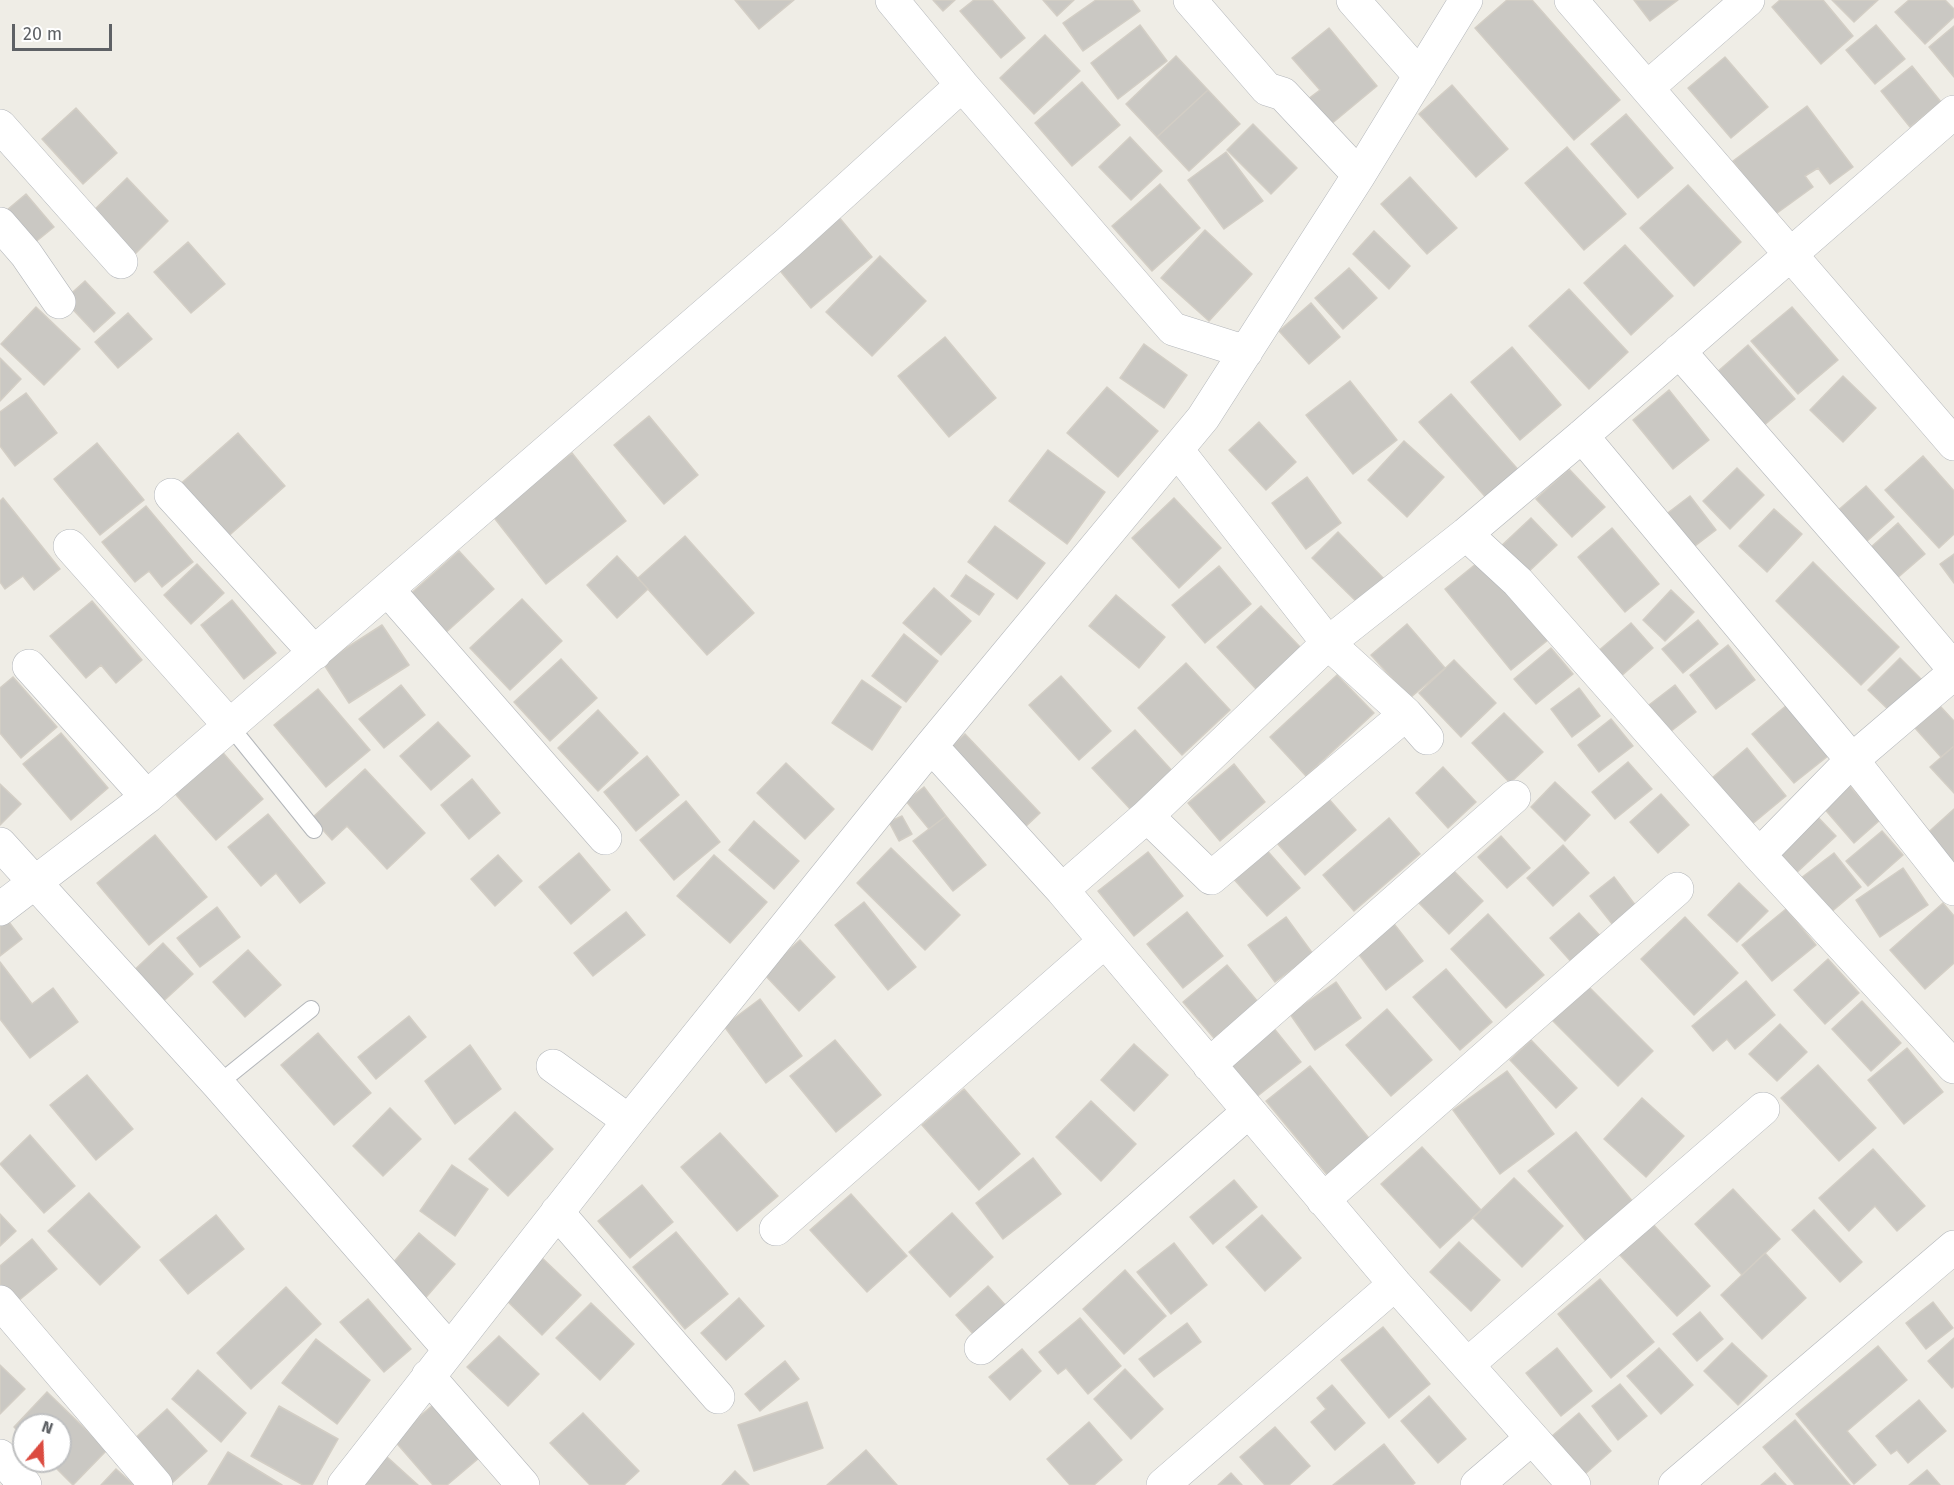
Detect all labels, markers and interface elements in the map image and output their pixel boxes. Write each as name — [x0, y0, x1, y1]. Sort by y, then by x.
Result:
scale bar — [15, 12, 116, 50]
text: 20 m — [23, 23, 62, 45]
north arrow — [12, 1413, 72, 1473]
text: N — [39, 1417, 55, 1438]

